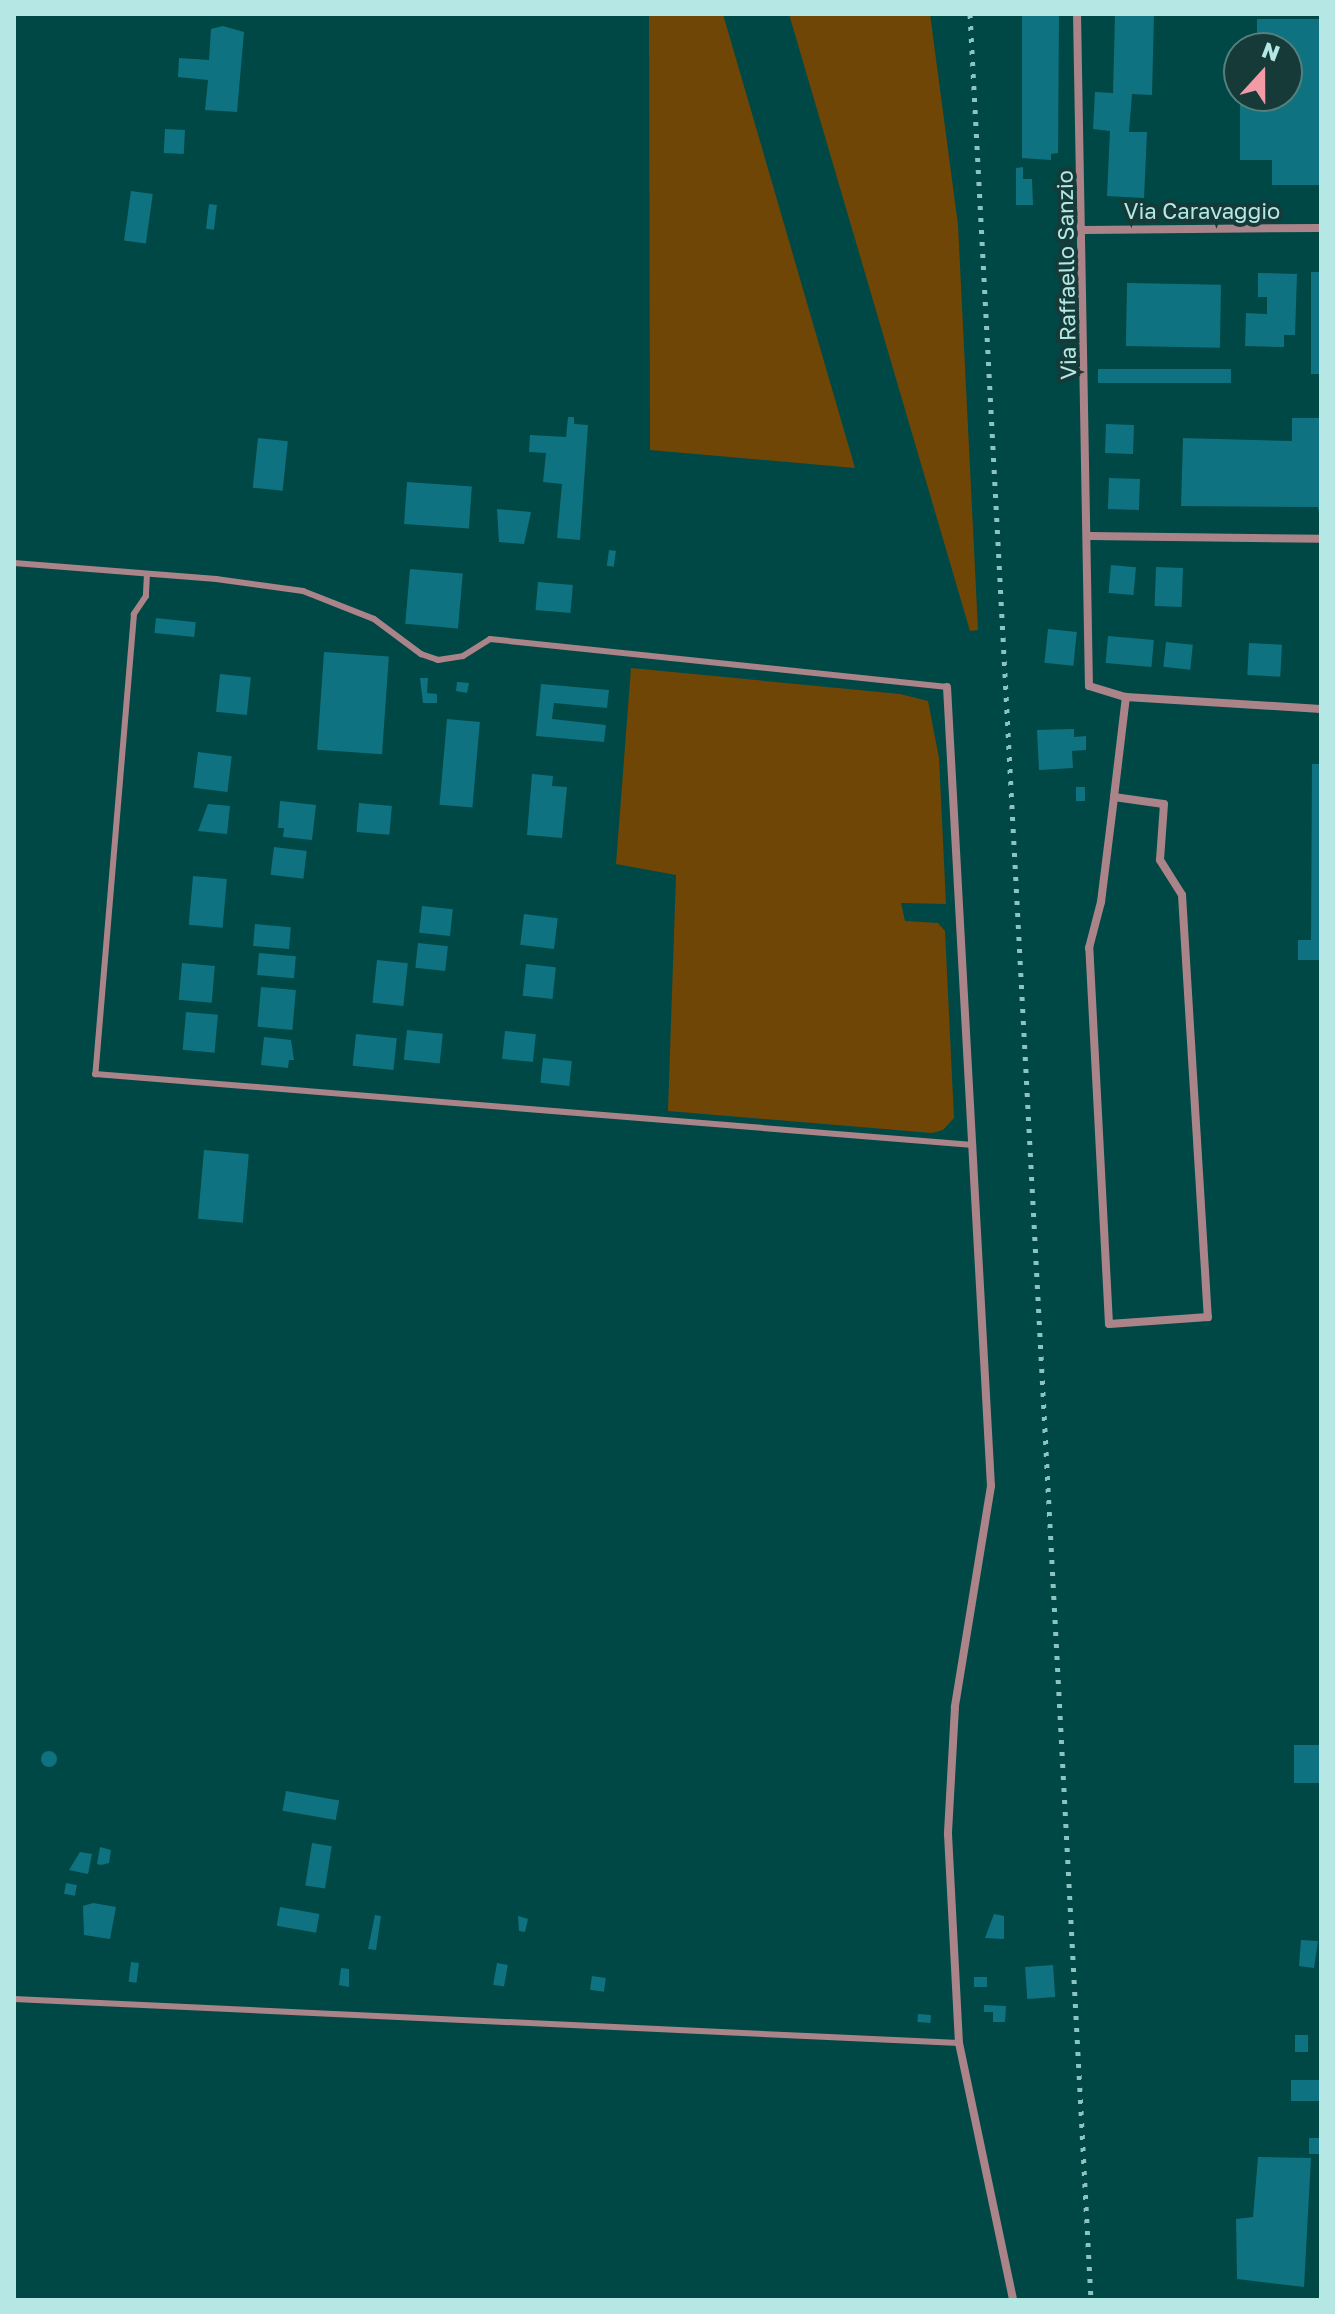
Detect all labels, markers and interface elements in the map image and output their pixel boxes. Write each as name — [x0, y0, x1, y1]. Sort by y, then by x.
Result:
north arrow — [1223, 32, 1303, 112]
text: N — [1258, 35, 1284, 67]
street label: Via Raffaello Sanzio — [1051, 170, 1081, 380]
street label: Via Caravaggio — [1124, 198, 1280, 224]

